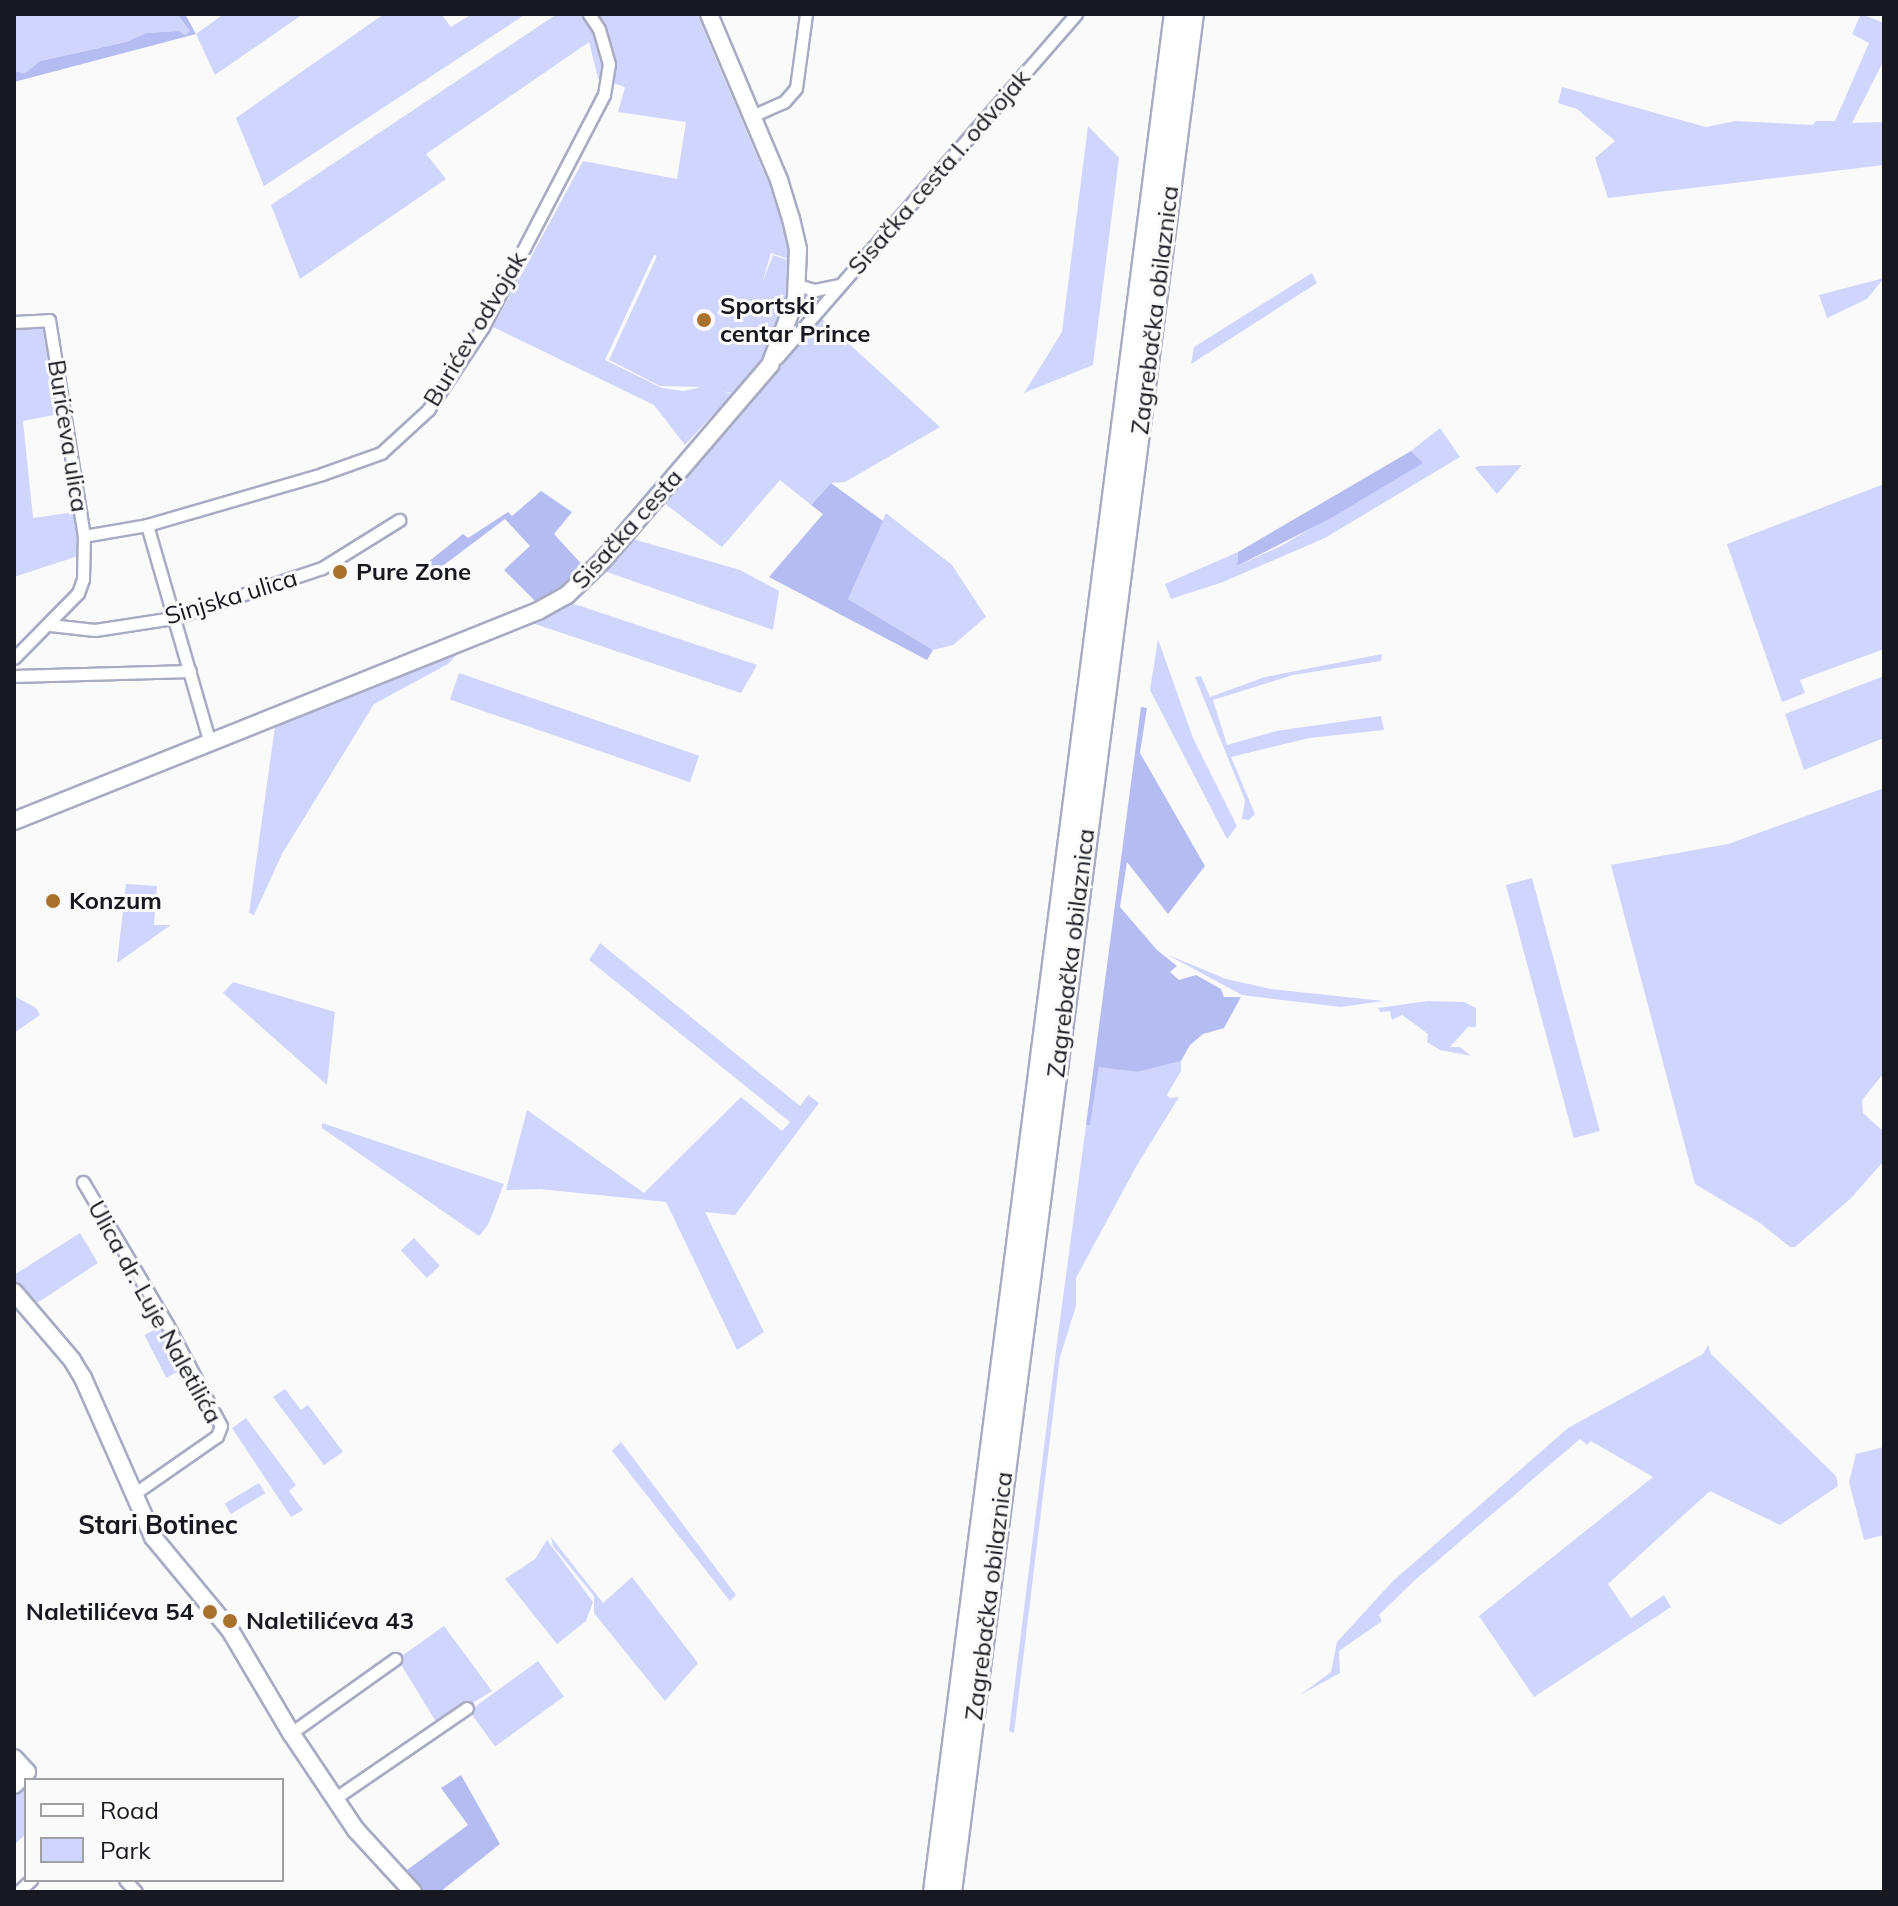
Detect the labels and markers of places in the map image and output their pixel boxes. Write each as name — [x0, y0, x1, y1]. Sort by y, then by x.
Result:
place label: Sportski centar Prince — [720, 292, 870, 348]
marker: Sportski centar Prince — [695, 311, 713, 329]
place label: Pure Zone — [356, 558, 471, 586]
marker: Pure Zone — [331, 563, 349, 581]
place label: Konzum — [69, 887, 162, 915]
marker: Konzum — [44, 892, 62, 910]
place label: Naletilićeva 54 — [26, 1598, 194, 1626]
marker: Naletilićeva 54 — [201, 1603, 219, 1621]
place label: Naletilićeva 43 — [246, 1607, 414, 1635]
marker: Naletilićeva 43 — [221, 1612, 239, 1630]

